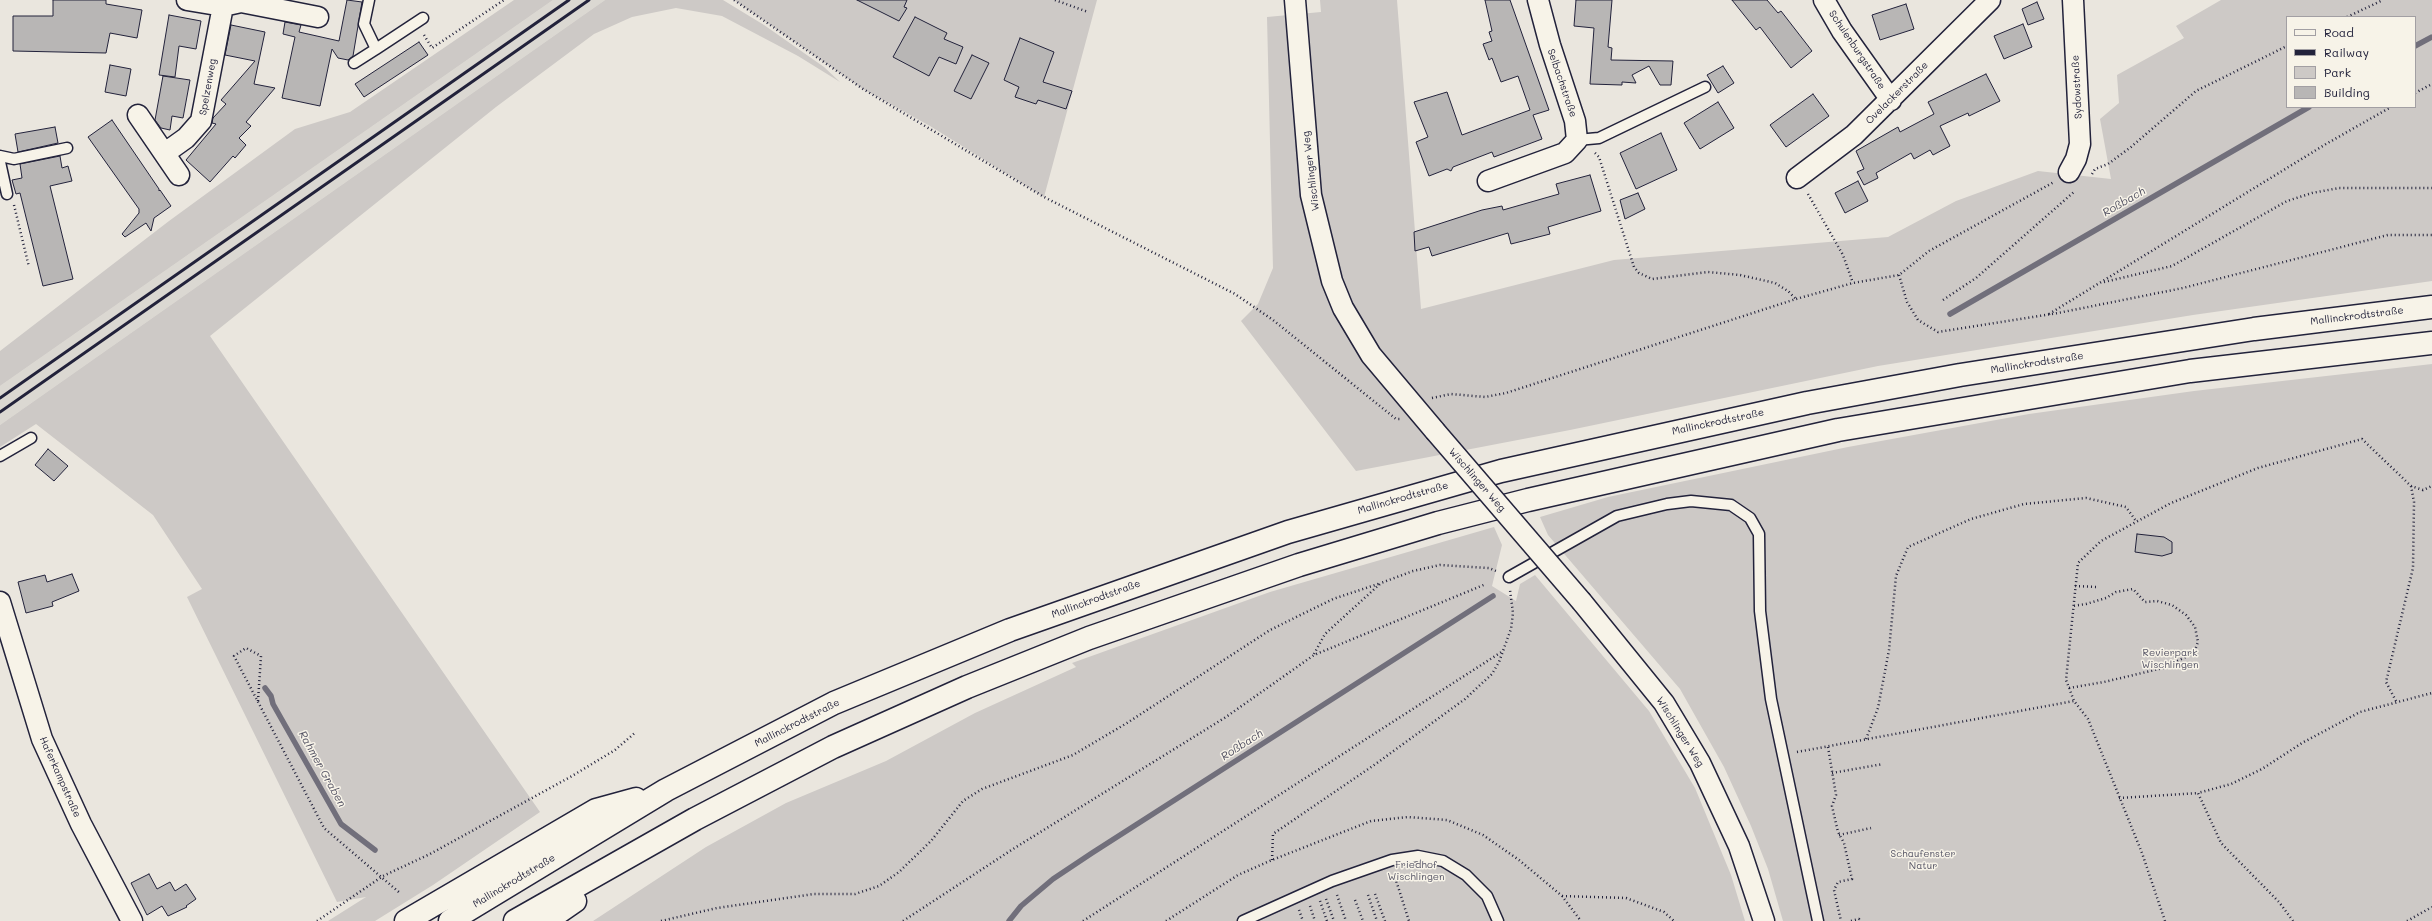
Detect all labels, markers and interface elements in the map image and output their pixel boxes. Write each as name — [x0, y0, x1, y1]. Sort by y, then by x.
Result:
street label: Schulenburgstraße — [1826, 8, 1888, 92]
legend — [2286, 16, 2416, 108]
text: Road — [2324, 24, 2354, 40]
text: Railway — [2324, 44, 2369, 60]
street label: Selbachstraße — [1545, 47, 1579, 119]
street label: Sydowstraße — [2069, 55, 2085, 119]
street label: Spelzenweg — [197, 58, 219, 116]
street label: Ovelackerstraße — [1863, 59, 1931, 127]
text: Park — [2324, 64, 2351, 80]
text: Building — [2324, 84, 2370, 100]
street label: Wischlinger Weg — [1300, 130, 1322, 212]
water label: Roßbach — [2100, 185, 2148, 219]
street label: Mallinckrodtstraße — [2310, 304, 2404, 328]
street label: Mallinckrodtstraße — [1990, 350, 2084, 376]
street label: Mallinckrodtstraße — [1671, 406, 1765, 438]
street label: Wischlinger Weg — [1446, 446, 1508, 514]
street label: Mallinckrodtstraße — [1356, 479, 1450, 517]
street label: Mallinckrodtstraße — [1050, 577, 1142, 621]
park label: Revierpark Wischlingen — [2142, 647, 2198, 670]
street label: Wischlinger Weg — [1654, 695, 1706, 769]
street label: Mallinckrodtstraße — [753, 696, 841, 750]
water label: Roßbach — [1219, 727, 1265, 763]
water label: Rahmer Graben — [296, 729, 348, 809]
street label: Haferkampstraße — [37, 735, 83, 819]
park label: Schaufenster Natur — [1891, 848, 1955, 872]
street label: Mallinckrodtstraße — [471, 852, 557, 910]
park label: Friedhof Wischlingen — [1388, 859, 1444, 882]

